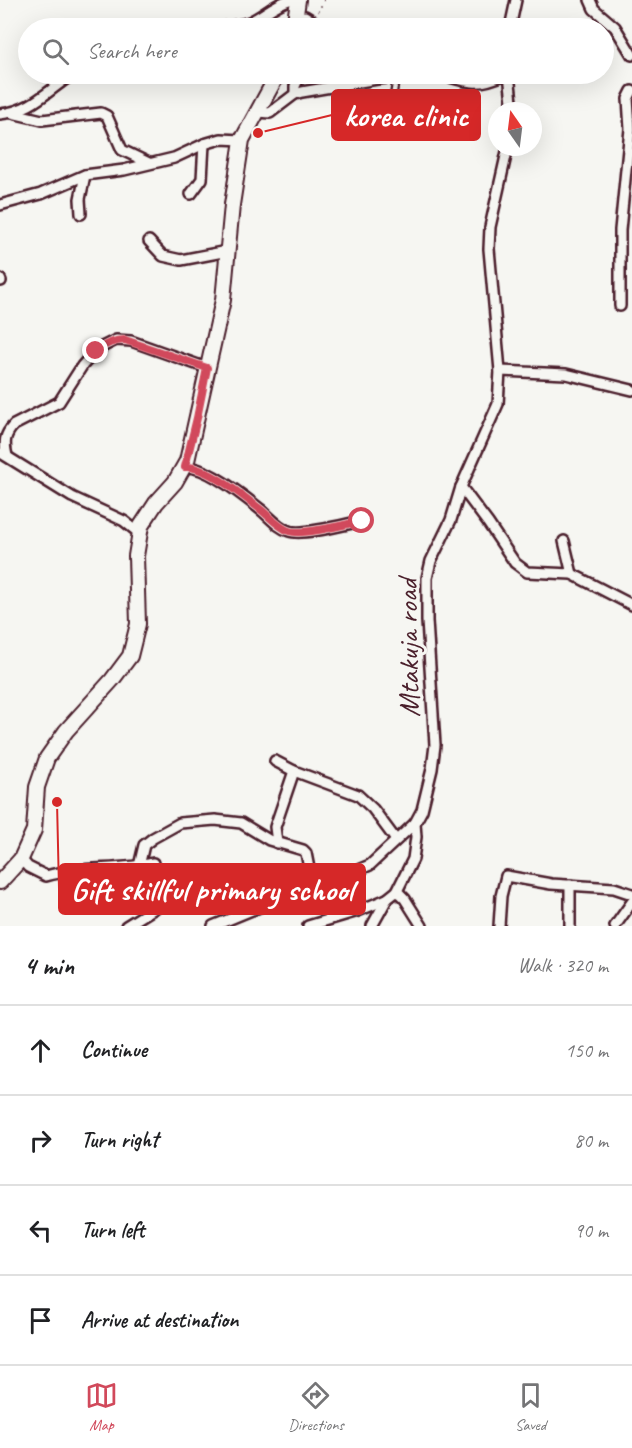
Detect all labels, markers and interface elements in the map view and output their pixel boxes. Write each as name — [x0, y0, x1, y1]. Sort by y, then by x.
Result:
search box — [18, 18, 614, 84]
icon: search — [39, 35, 72, 68]
text: Search here — [87, 37, 177, 65]
callout: korea clinic — [332, 90, 480, 140]
text: korea clinic — [344, 95, 469, 136]
north arrow — [488, 102, 542, 156]
route end — [82, 337, 108, 363]
route start — [348, 507, 374, 533]
street label: Mtakuja road — [388, 574, 428, 717]
callout: Gift skillful primary school — [59, 864, 365, 914]
text: Gift skillful primary school — [71, 869, 360, 910]
text: 4 min — [24, 949, 74, 982]
text: Walk · 320 m — [518, 953, 608, 978]
icon: ahead — [24, 1034, 57, 1067]
text: Continue — [81, 1036, 147, 1064]
text: 150 m — [565, 1038, 608, 1063]
icon: right — [24, 1124, 57, 1157]
text: Turn right — [81, 1126, 158, 1154]
text: 80 m — [574, 1128, 608, 1153]
icon: left — [24, 1214, 57, 1247]
text: Turn left — [81, 1216, 145, 1244]
text: 90 m — [574, 1218, 608, 1243]
icon: arrive — [24, 1304, 57, 1337]
text: Arrive at destination — [81, 1306, 238, 1334]
tab: Map — [85, 1379, 118, 1435]
tab: Directions — [288, 1379, 344, 1435]
tab: Saved — [514, 1379, 547, 1435]

